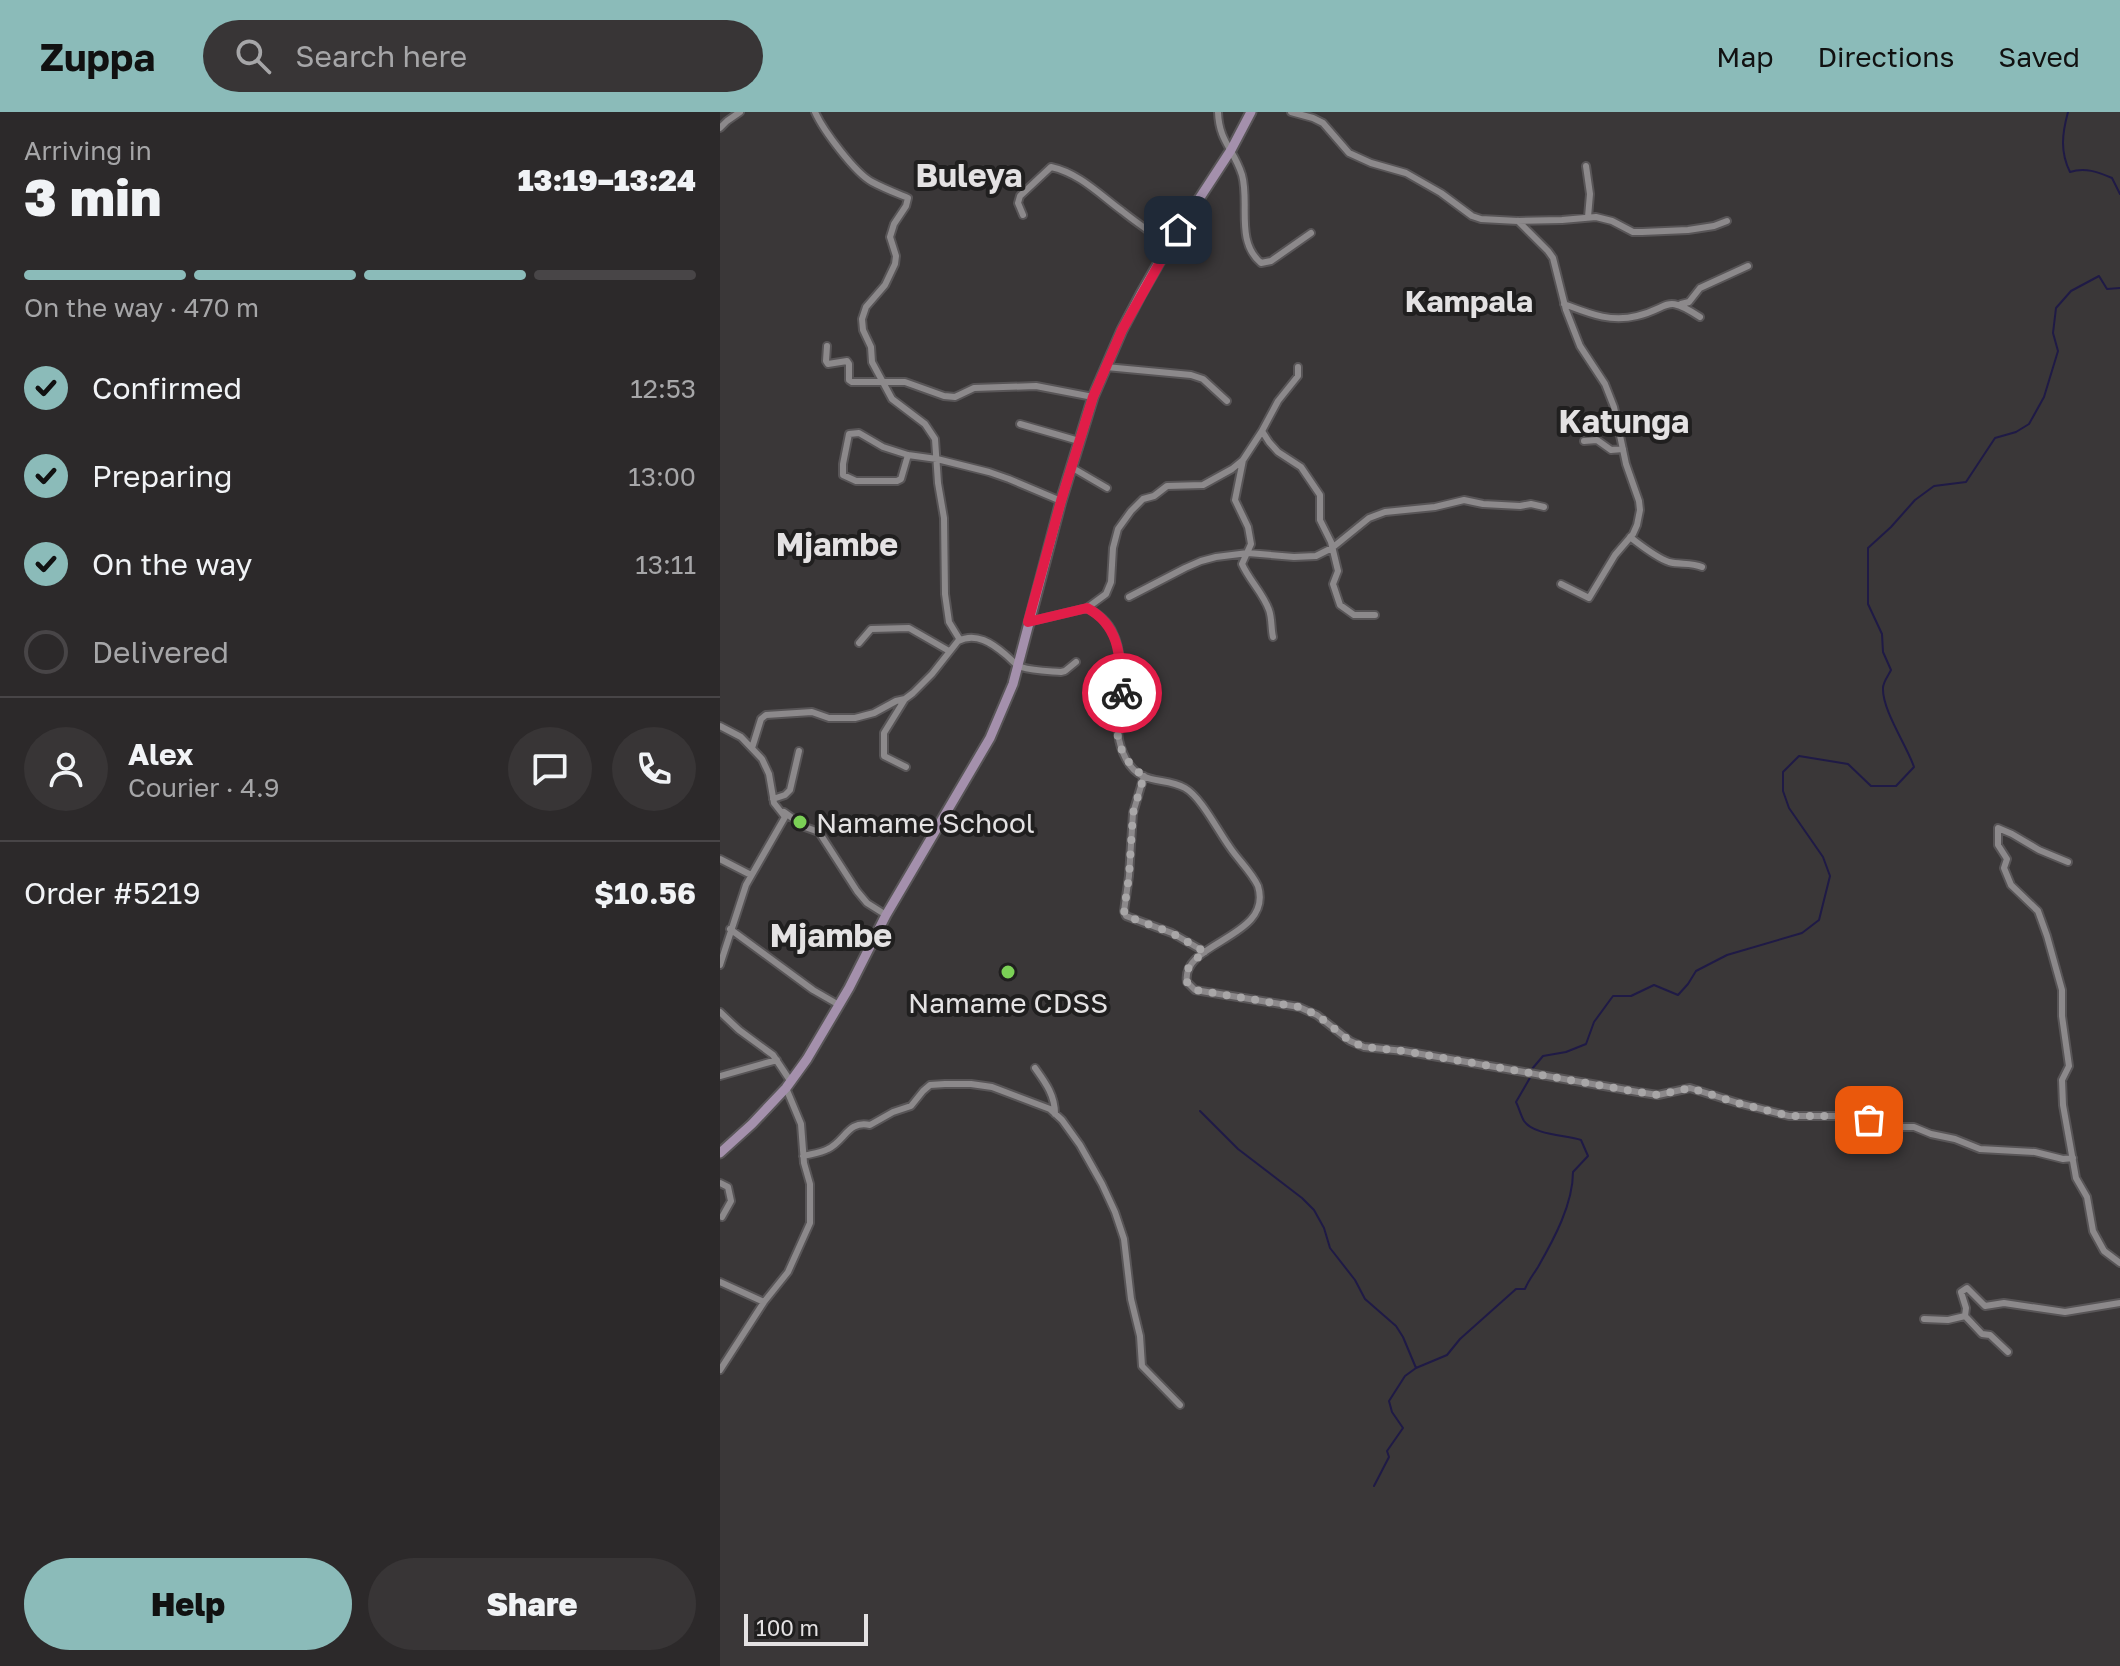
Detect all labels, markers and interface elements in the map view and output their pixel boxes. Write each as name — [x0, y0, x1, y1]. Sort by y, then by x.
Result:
search box — [203, 20, 763, 92]
text: Zuppa — [40, 34, 155, 79]
icon: search — [231, 34, 275, 78]
text: Search here — [295, 38, 467, 74]
text: Map — [1716, 40, 1773, 73]
text: Directions — [1817, 40, 1954, 73]
text: Saved — [1998, 40, 2080, 73]
text: Arriving in — [24, 135, 152, 166]
district label: Buleya — [915, 156, 1023, 194]
text: 13:19–13:24 — [518, 162, 696, 198]
text: 3 min — [24, 165, 161, 227]
pin — [1144, 196, 1212, 264]
icon: home — [1156, 208, 1200, 252]
district label: Kampala — [1405, 283, 1533, 319]
text: On the way · 470 m — [24, 292, 259, 323]
icon: check — [24, 366, 68, 410]
text: Confirmed — [92, 370, 242, 406]
text: 12:53 — [630, 373, 696, 404]
district label: Katunga — [1559, 402, 1689, 440]
icon: check — [24, 454, 68, 498]
text: Preparing — [92, 458, 233, 494]
text: 13:00 — [628, 461, 696, 492]
district label: Mjambe — [776, 525, 898, 563]
icon: check — [24, 542, 68, 586]
text: On the way — [92, 546, 252, 582]
text: 13:11 — [635, 549, 696, 580]
text: Delivered — [92, 634, 229, 670]
courier — [1082, 653, 1162, 733]
icon: bike — [1100, 671, 1144, 715]
button: person — [24, 727, 108, 811]
button: chat — [508, 727, 592, 811]
button: phone — [612, 727, 696, 811]
text: Alex — [128, 736, 193, 772]
text: Courier · 4.9 — [128, 772, 280, 803]
place label: Namame School — [816, 806, 1035, 839]
marker: Namame School — [791, 813, 809, 831]
text: Order #5219 — [24, 875, 201, 911]
text: $10.56 — [594, 875, 696, 911]
district label: Mjambe — [770, 916, 892, 954]
marker: Namame CDSS — [999, 963, 1017, 981]
place label: Namame CDSS — [908, 986, 1108, 1019]
pin — [1835, 1086, 1903, 1154]
icon: bag — [1847, 1098, 1891, 1142]
button: Help — [24, 1558, 352, 1650]
button: Share — [368, 1558, 696, 1650]
scale bar — [744, 1610, 868, 1646]
text: 100 m — [756, 1614, 819, 1641]

